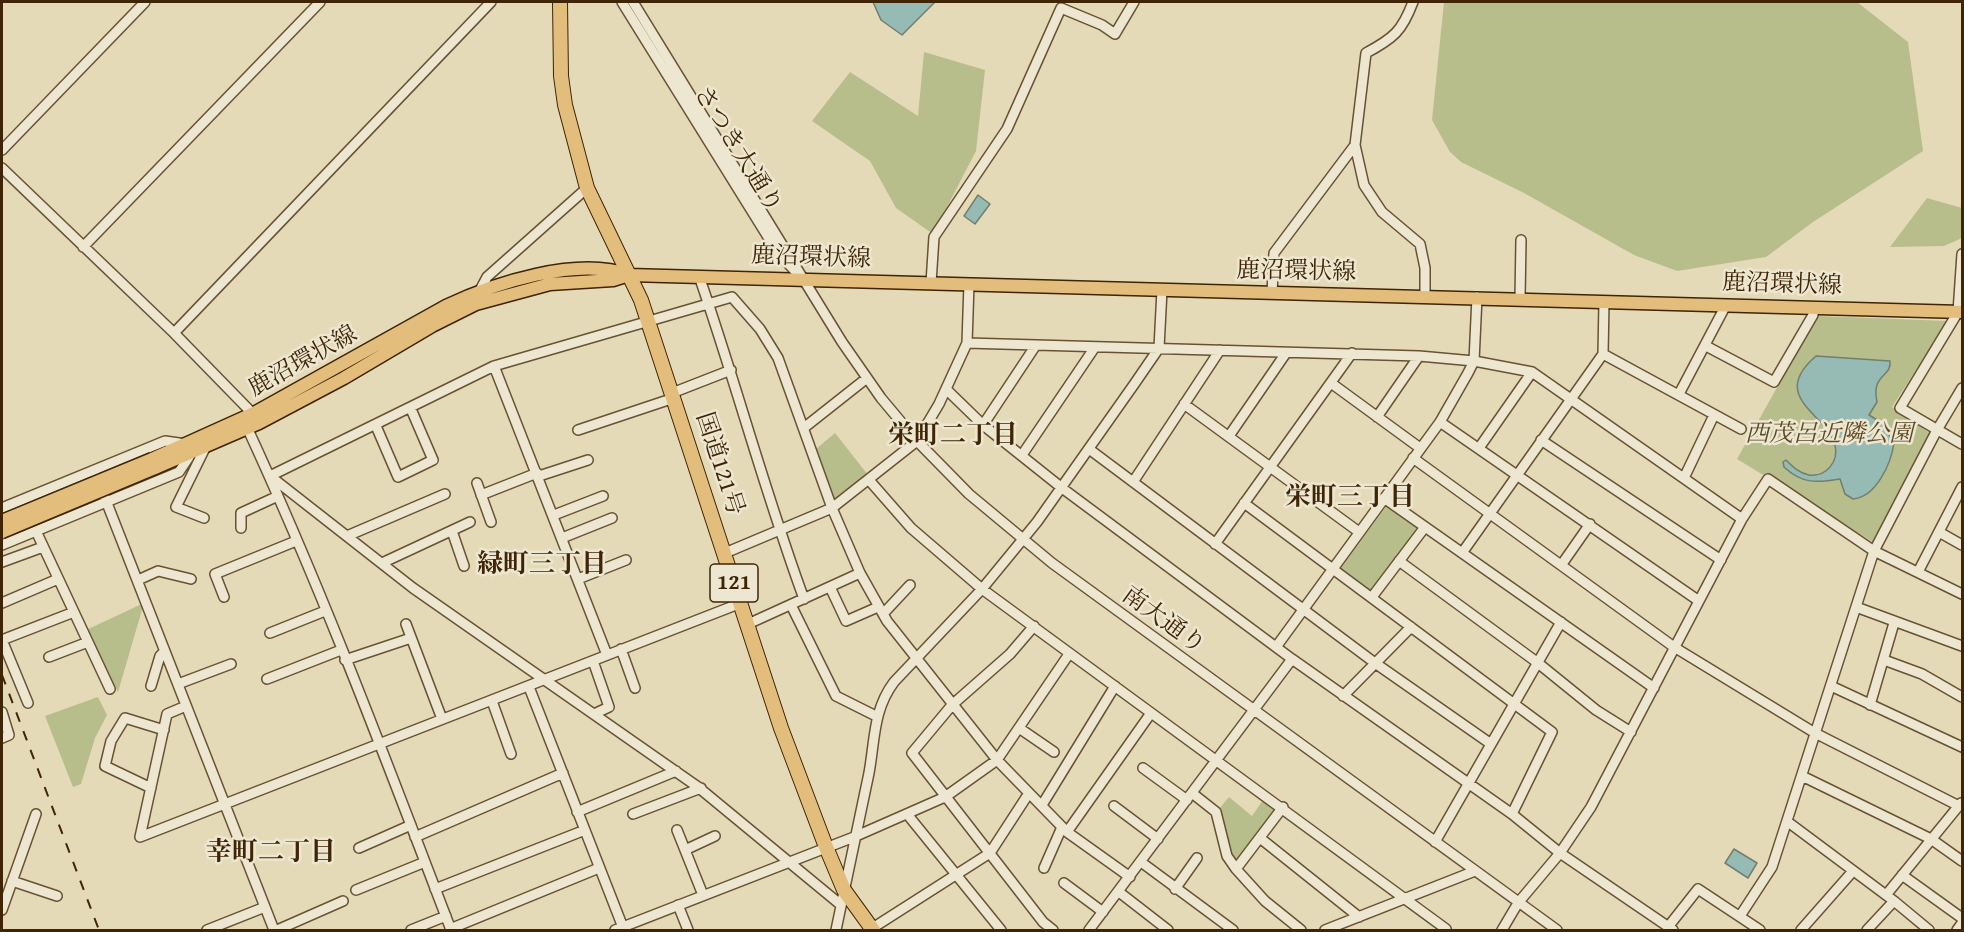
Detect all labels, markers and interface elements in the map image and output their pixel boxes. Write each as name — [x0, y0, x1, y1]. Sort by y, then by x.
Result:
street label: さつき大通り — [687, 81, 787, 219]
street label: 鹿沼環状線 — [751, 242, 871, 274]
street label: 鹿沼環状線 — [1236, 257, 1356, 287]
street label: 鹿沼環状線 — [1722, 269, 1842, 301]
street label: 鹿沼環状線 — [244, 320, 362, 404]
street label: 国道121号 — [689, 409, 749, 519]
district label: 栄町二丁目 — [888, 420, 1018, 452]
park label: 西茂呂近隣公園 — [1745, 421, 1913, 449]
district label: 栄町三丁目 — [1285, 482, 1415, 514]
district label: 緑町三丁目 — [477, 549, 607, 581]
road number: 121 — [710, 564, 758, 602]
street label: 南大通り — [1116, 581, 1210, 661]
district label: 幸町二丁目 — [206, 837, 336, 869]

